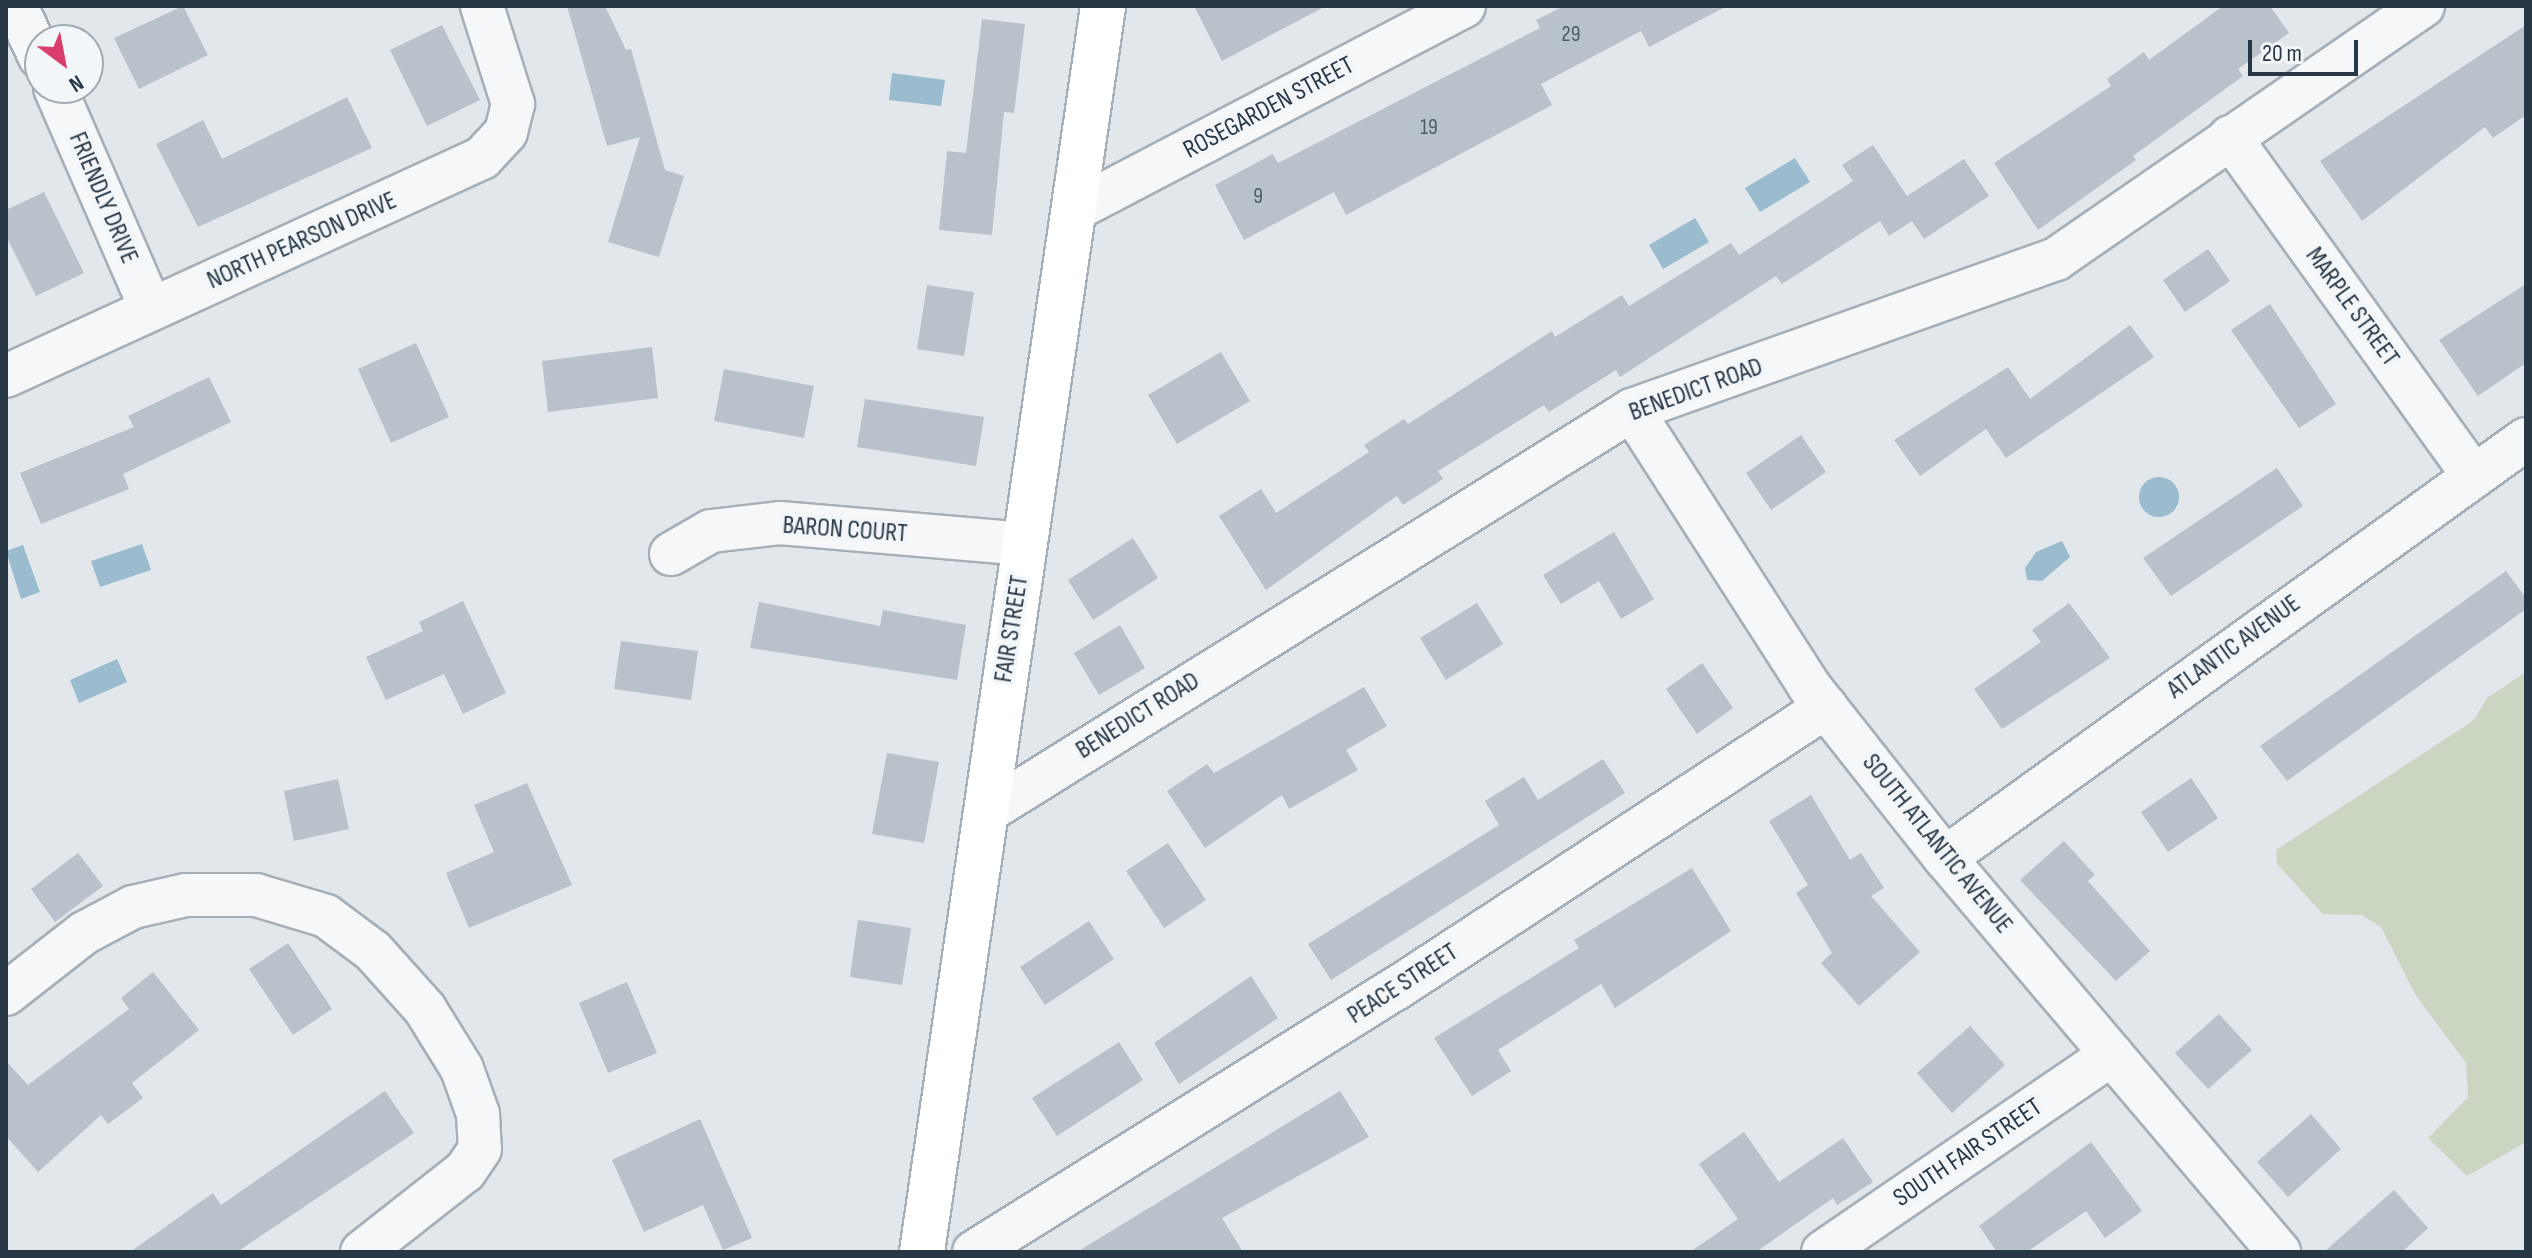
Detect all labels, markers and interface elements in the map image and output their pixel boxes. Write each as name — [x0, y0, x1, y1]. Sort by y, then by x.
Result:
house number: 29 — [1562, 22, 1580, 48]
north arrow — [24, 24, 104, 104]
scale bar — [2252, 24, 2362, 74]
text: 20 m — [2262, 39, 2302, 68]
street label: ROSEGARDEN STREET — [1178, 50, 1360, 166]
text: N — [64, 69, 88, 98]
house number: 19 — [1420, 115, 1438, 141]
street label: FRIENDLY DRIVE — [61, 128, 145, 268]
house number: 9 — [1253, 184, 1263, 210]
street label: NORTH PEARSON DRIVE — [202, 185, 402, 297]
street label: MARPLE STREET — [2298, 241, 2406, 373]
street label: BENEDICT ROAD — [1625, 351, 1767, 429]
street label: BARON COURT — [782, 510, 908, 550]
street label: FAIR STREET — [988, 573, 1036, 685]
street label: ATLANTIC AVENUE — [2161, 588, 2307, 706]
street label: BENEDICT ROAD — [1070, 666, 1206, 766]
street label: SOUTH ATLANTIC AVENUE — [1855, 748, 2019, 940]
street label: PEACE STREET — [1342, 937, 1464, 1031]
street label: SOUTH FAIR STREET — [1888, 1092, 2048, 1214]

